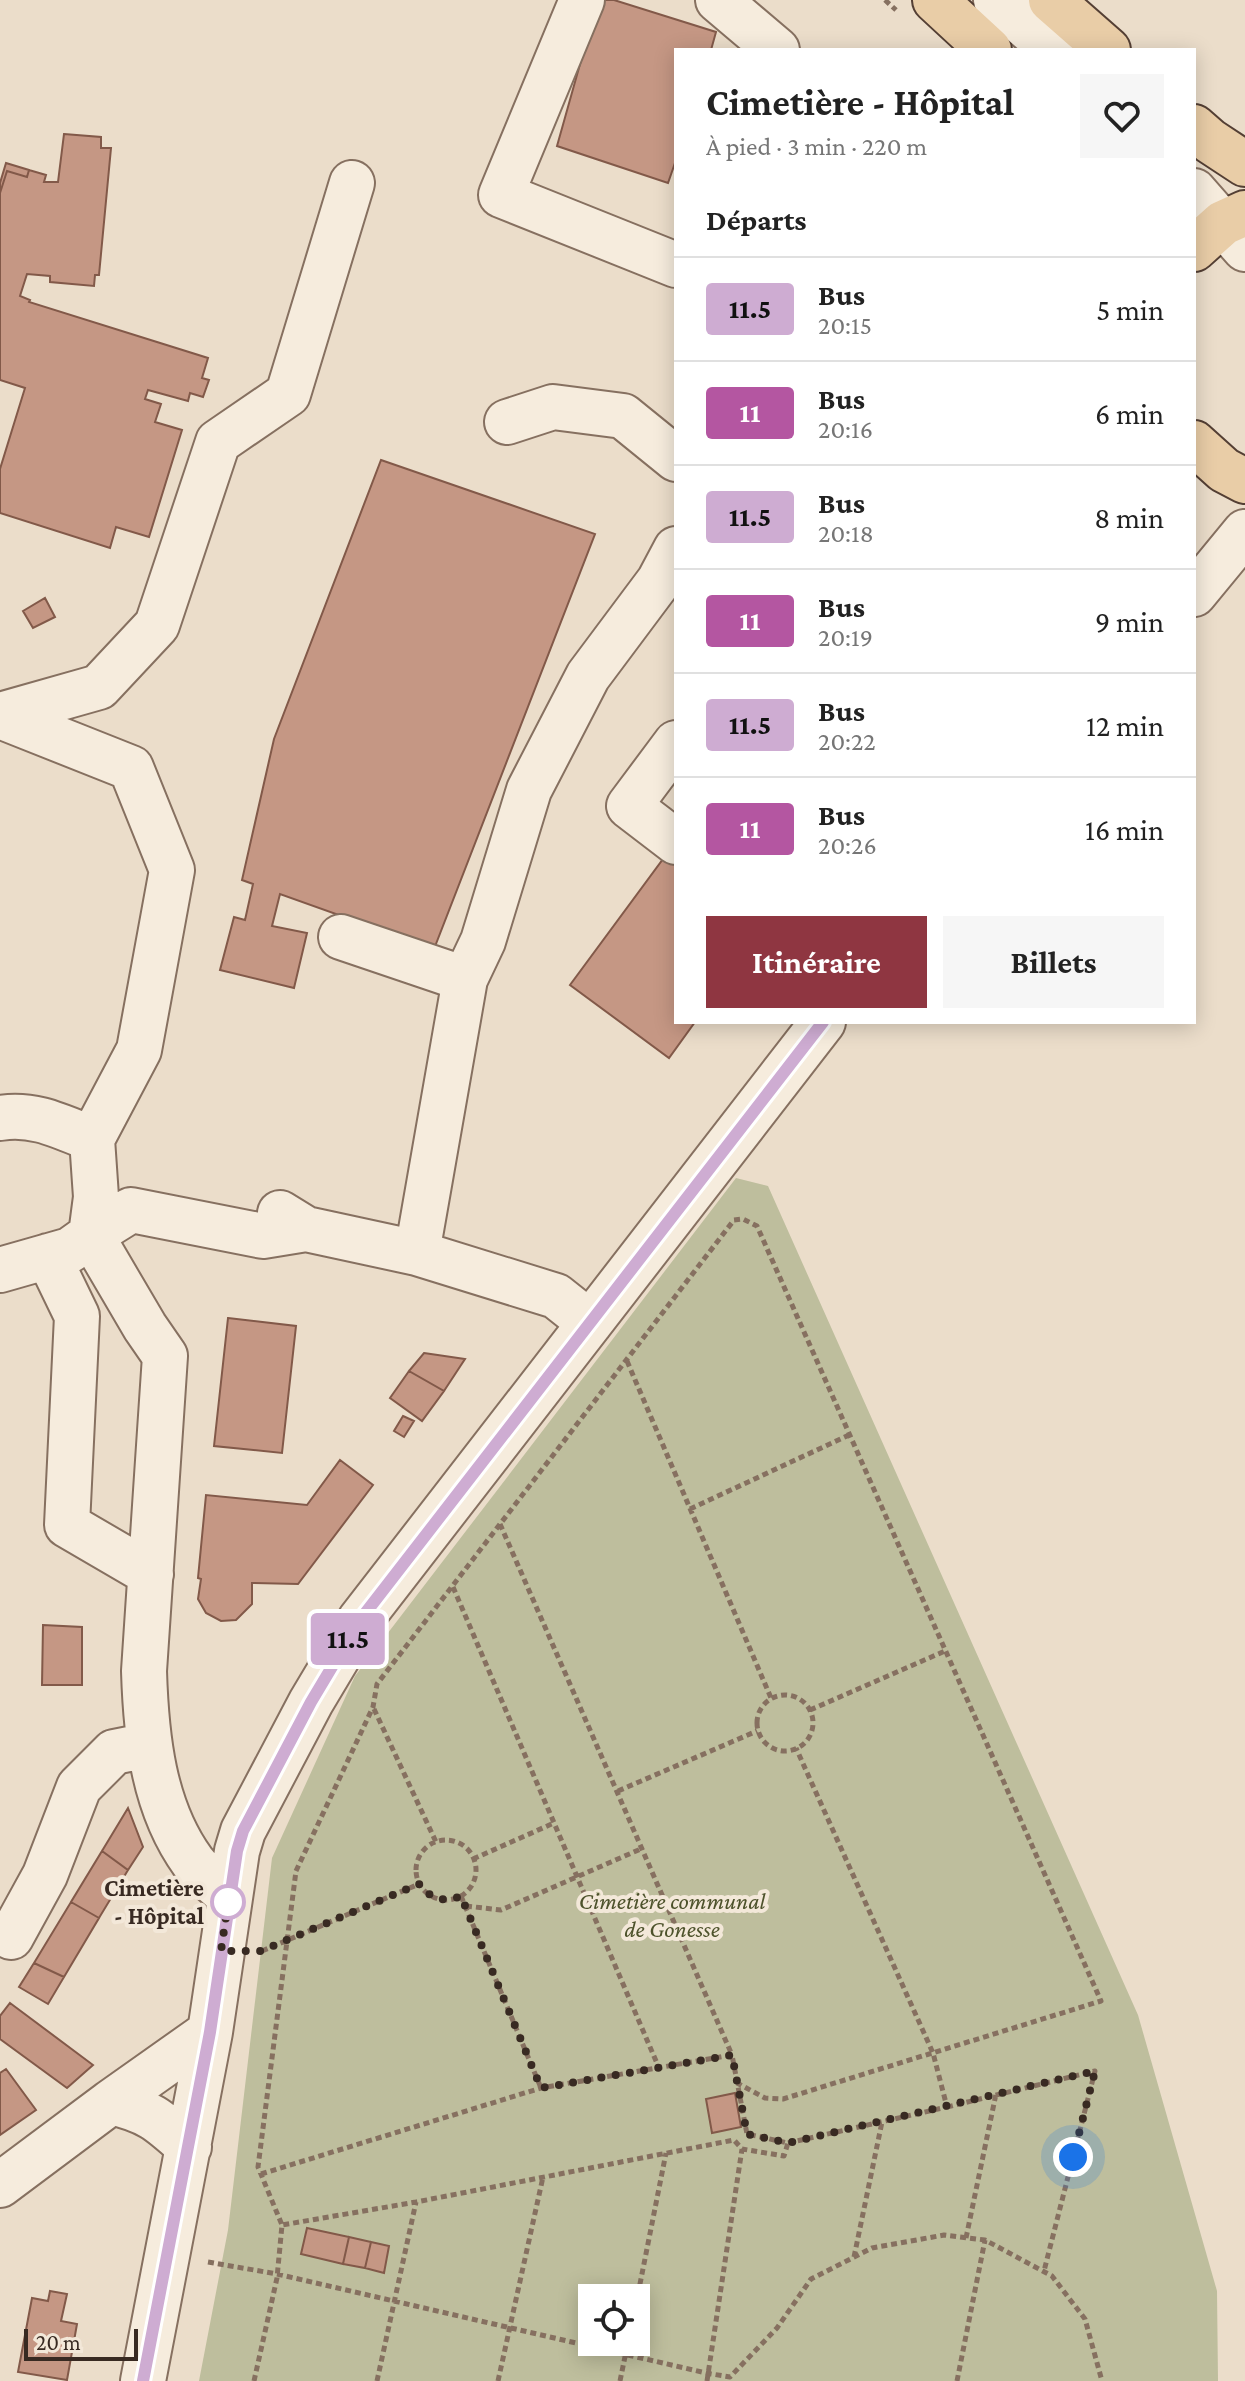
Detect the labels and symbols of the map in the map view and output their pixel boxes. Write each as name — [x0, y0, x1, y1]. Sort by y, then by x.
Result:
line badge: 11.5 — [292, 1613, 404, 1665]
place label: Cimetière - Hôpital — [104, 1874, 204, 1929]
marker: Cimetière - Hôpital — [211, 1885, 245, 1919]
park label: Cimetière communal de Gonesse — [579, 1887, 766, 1942]
your location — [1053, 2137, 1093, 2177]
scale bar — [24, 2325, 138, 2361]

